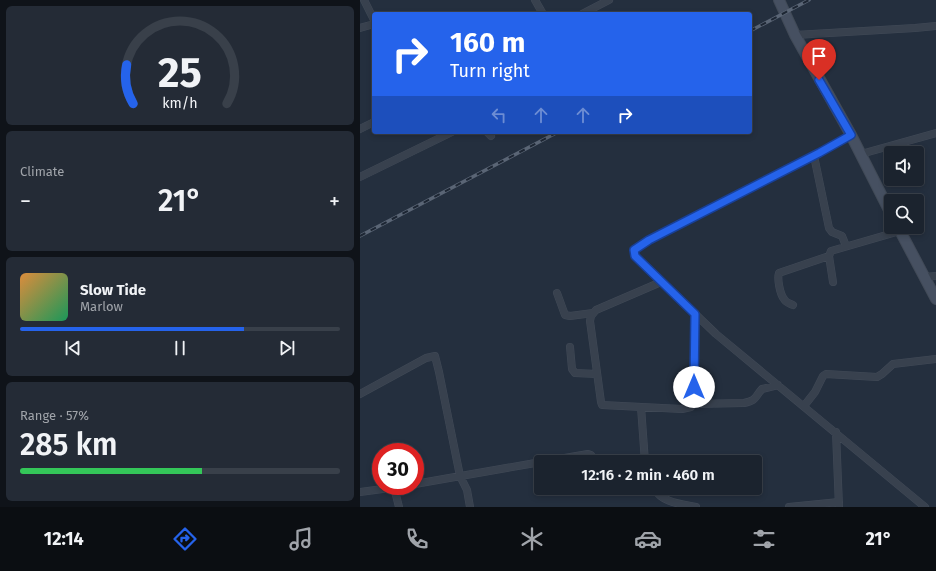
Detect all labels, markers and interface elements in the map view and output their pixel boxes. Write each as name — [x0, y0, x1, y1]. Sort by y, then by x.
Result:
text: 160 m — [450, 26, 525, 59]
icon: right — [384, 28, 436, 80]
pin — [802, 39, 836, 80]
icon: arrive — [808, 45, 830, 67]
text: 25 — [158, 47, 202, 97]
text: Turn right — [450, 60, 530, 82]
text: km/h — [162, 94, 198, 111]
icon: left — [488, 104, 510, 126]
icon: ahead — [530, 104, 552, 126]
icon: ahead — [572, 104, 594, 126]
icon: right — [614, 104, 636, 126]
map controls — [884, 146, 924, 234]
button: sound — [884, 146, 924, 186]
text: Climate — [20, 164, 64, 179]
text: 21° — [158, 183, 202, 219]
text: − — [20, 188, 31, 215]
text: + — [329, 188, 340, 215]
button: search — [884, 194, 924, 234]
text: Slow Tide — [80, 281, 146, 299]
text: Marlow — [80, 299, 123, 314]
icon: previous — [62, 337, 84, 359]
icon: pause — [169, 337, 191, 359]
icon: next — [276, 337, 298, 359]
position arrow — [673, 366, 715, 408]
text: Range · 57% — [20, 408, 89, 423]
text: 285 km — [20, 427, 117, 463]
speed limit sign: 30 — [372, 443, 424, 495]
text: 12:16 · 2 min · 460 m — [581, 466, 715, 484]
icon: directions — [171, 525, 199, 553]
icon: music — [287, 525, 315, 553]
icon: phone — [403, 525, 431, 553]
icon: climate — [518, 525, 546, 553]
icon: car — [634, 525, 662, 553]
icon: filters — [750, 525, 778, 553]
text: 12:14 — [44, 528, 84, 550]
text: 21° — [865, 528, 892, 550]

